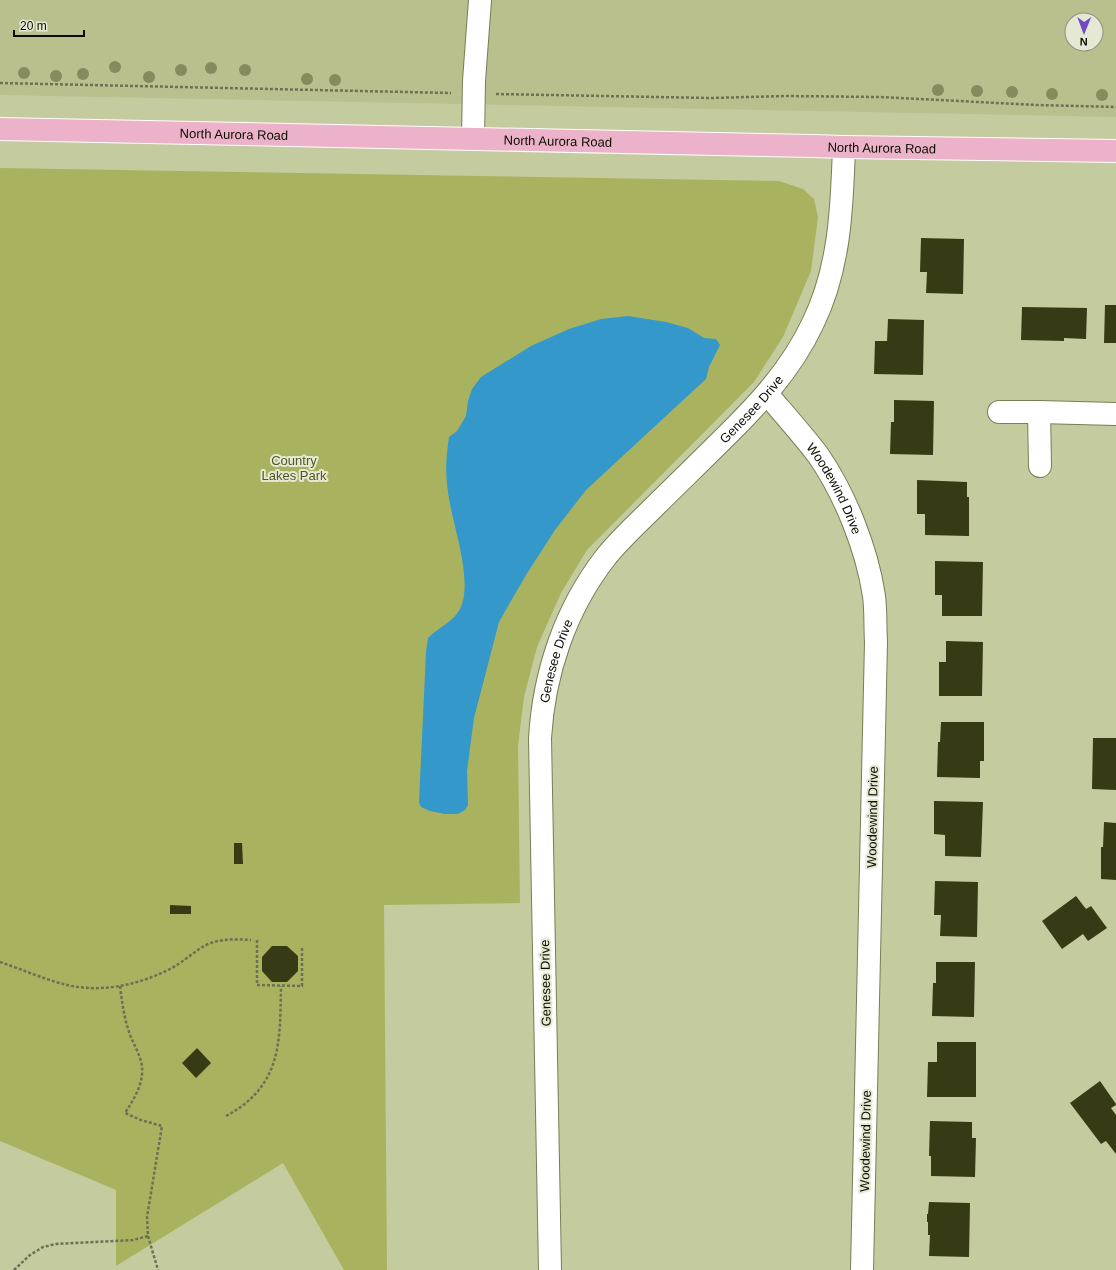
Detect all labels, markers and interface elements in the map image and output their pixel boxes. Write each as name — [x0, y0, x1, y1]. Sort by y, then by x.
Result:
scale bar — [14, 12, 84, 38]
north arrow — [1064, 12, 1104, 52]
text: 20 m — [20, 19, 47, 33]
text: N — [1080, 36, 1088, 48]
street label: North Aurora Road — [180, 126, 288, 143]
street label: North Aurora Road — [503, 133, 612, 150]
street label: North Aurora Road — [827, 139, 936, 156]
street label: Genesee Drive — [717, 372, 786, 446]
street label: Woodewind Drive — [804, 440, 864, 536]
park label: Country Lakes Park — [261, 453, 327, 483]
street label: Genesee Drive — [537, 617, 576, 704]
street label: Woodewind Drive — [864, 766, 881, 868]
street label: Genesee Drive — [537, 940, 554, 1026]
street label: Woodewind Drive — [857, 1090, 874, 1192]

